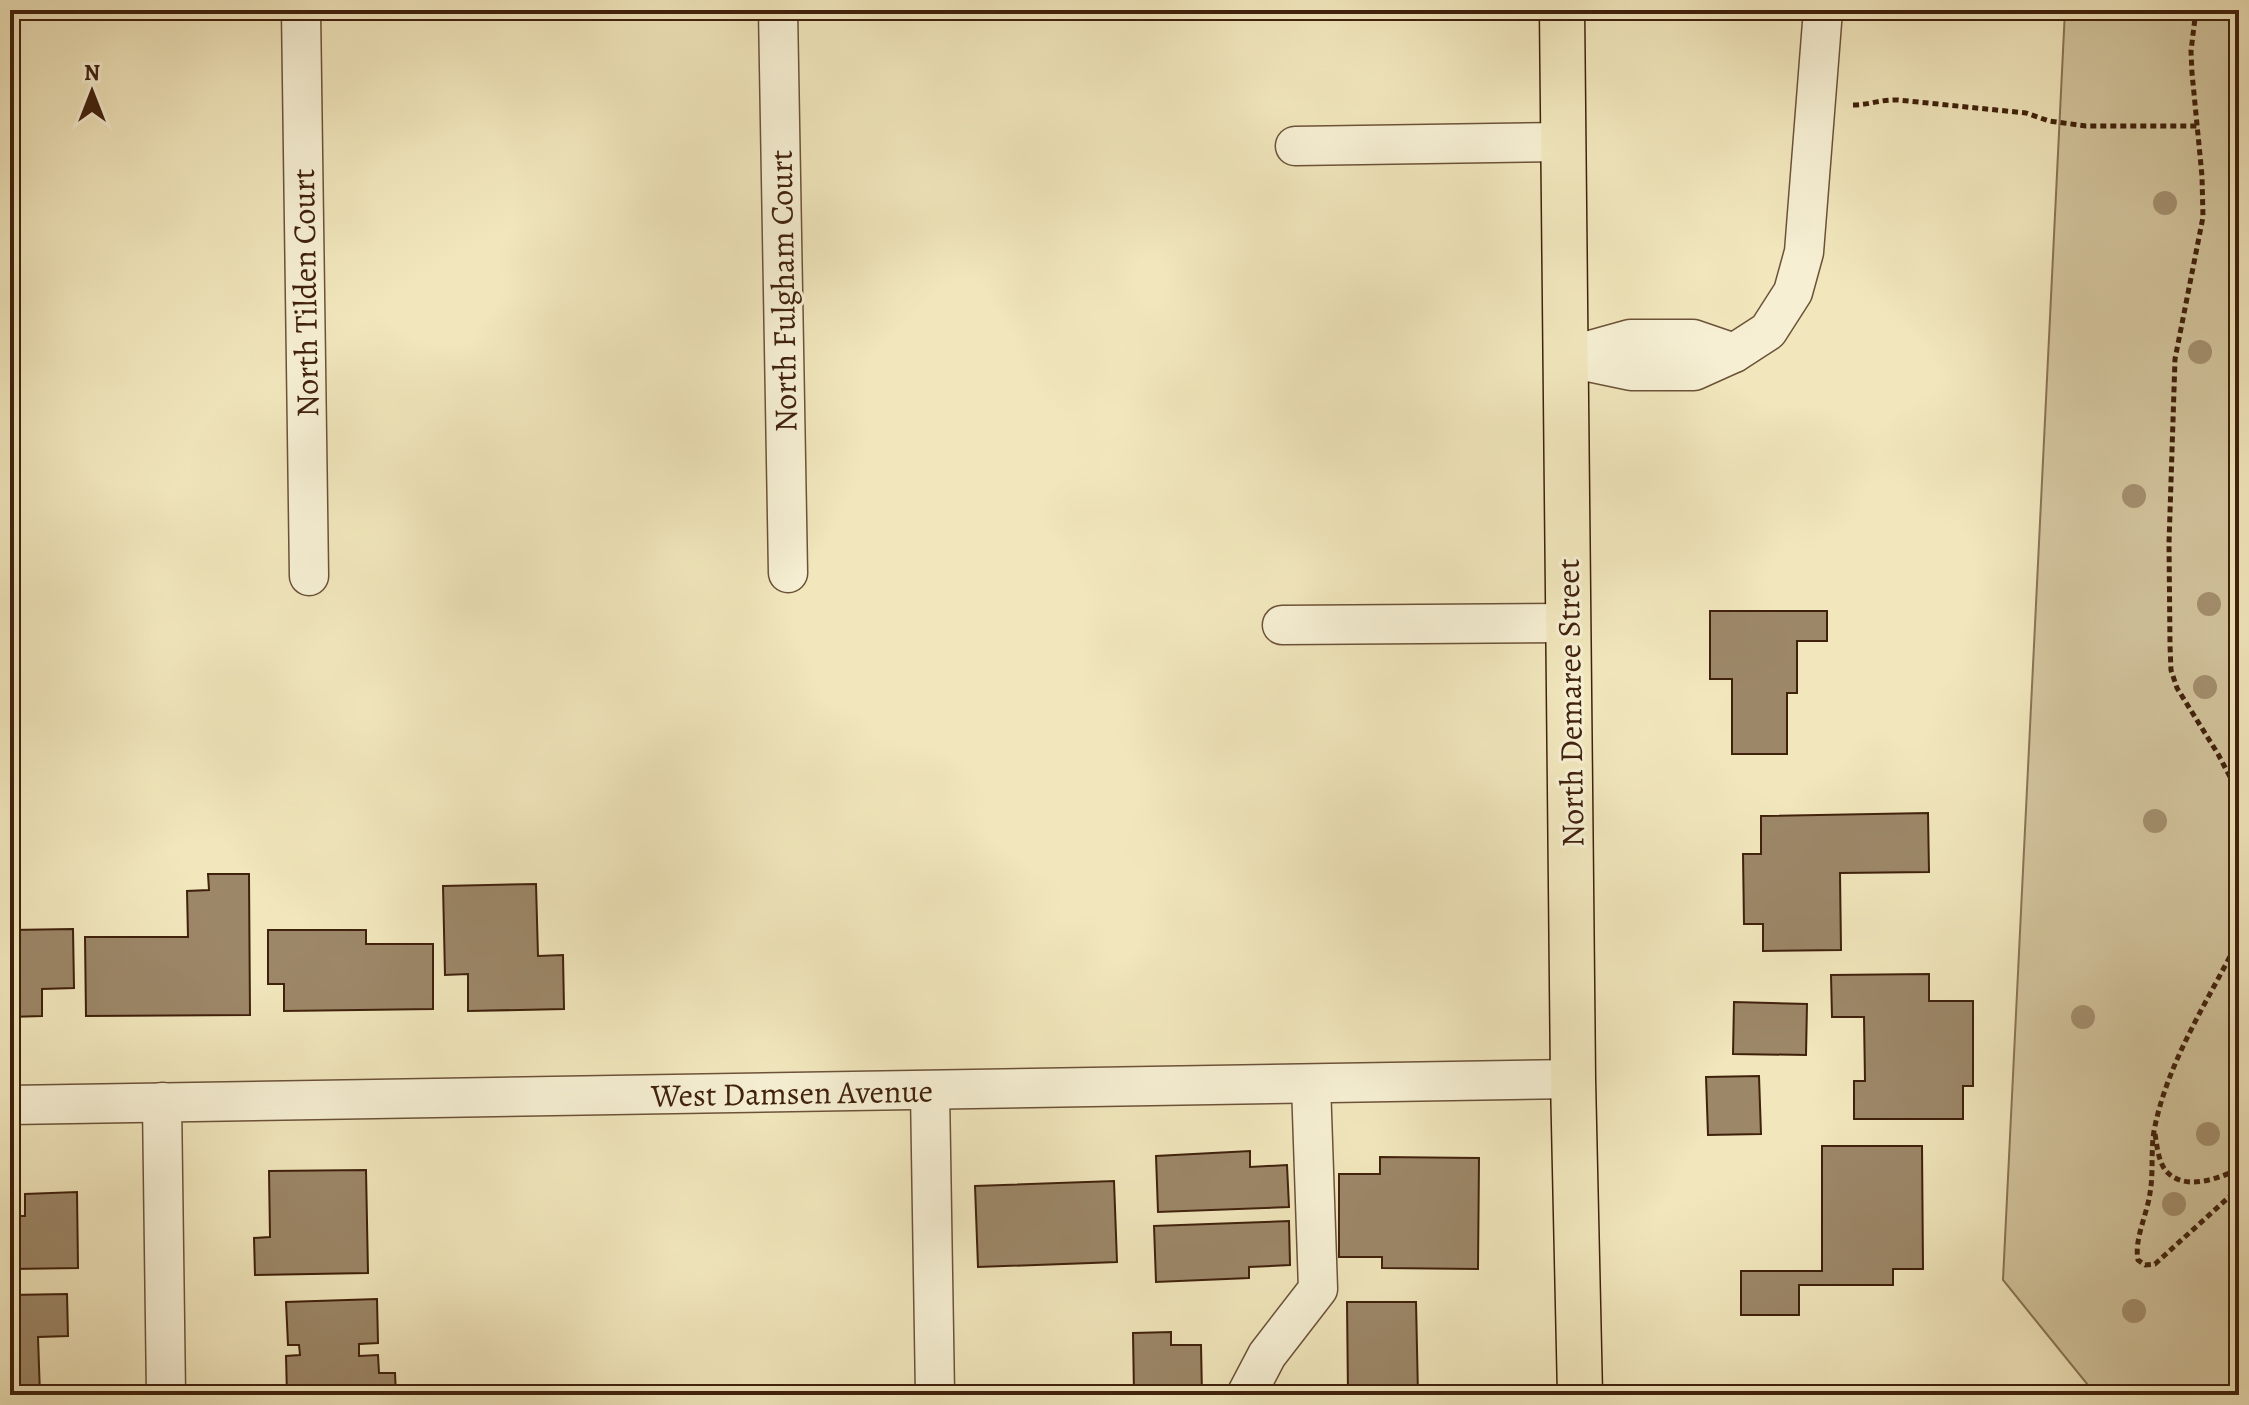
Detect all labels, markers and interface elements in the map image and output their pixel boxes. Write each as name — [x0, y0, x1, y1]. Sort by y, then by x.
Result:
north arrow — [52, 52, 132, 132]
text: N — [84, 58, 100, 88]
street label: North Fulgham Court — [759, 149, 807, 433]
street label: North Tilden Court — [281, 168, 329, 418]
street label: North Demaree Street — [1545, 558, 1595, 848]
street label: West Damsen Avenue — [650, 1069, 933, 1117]

